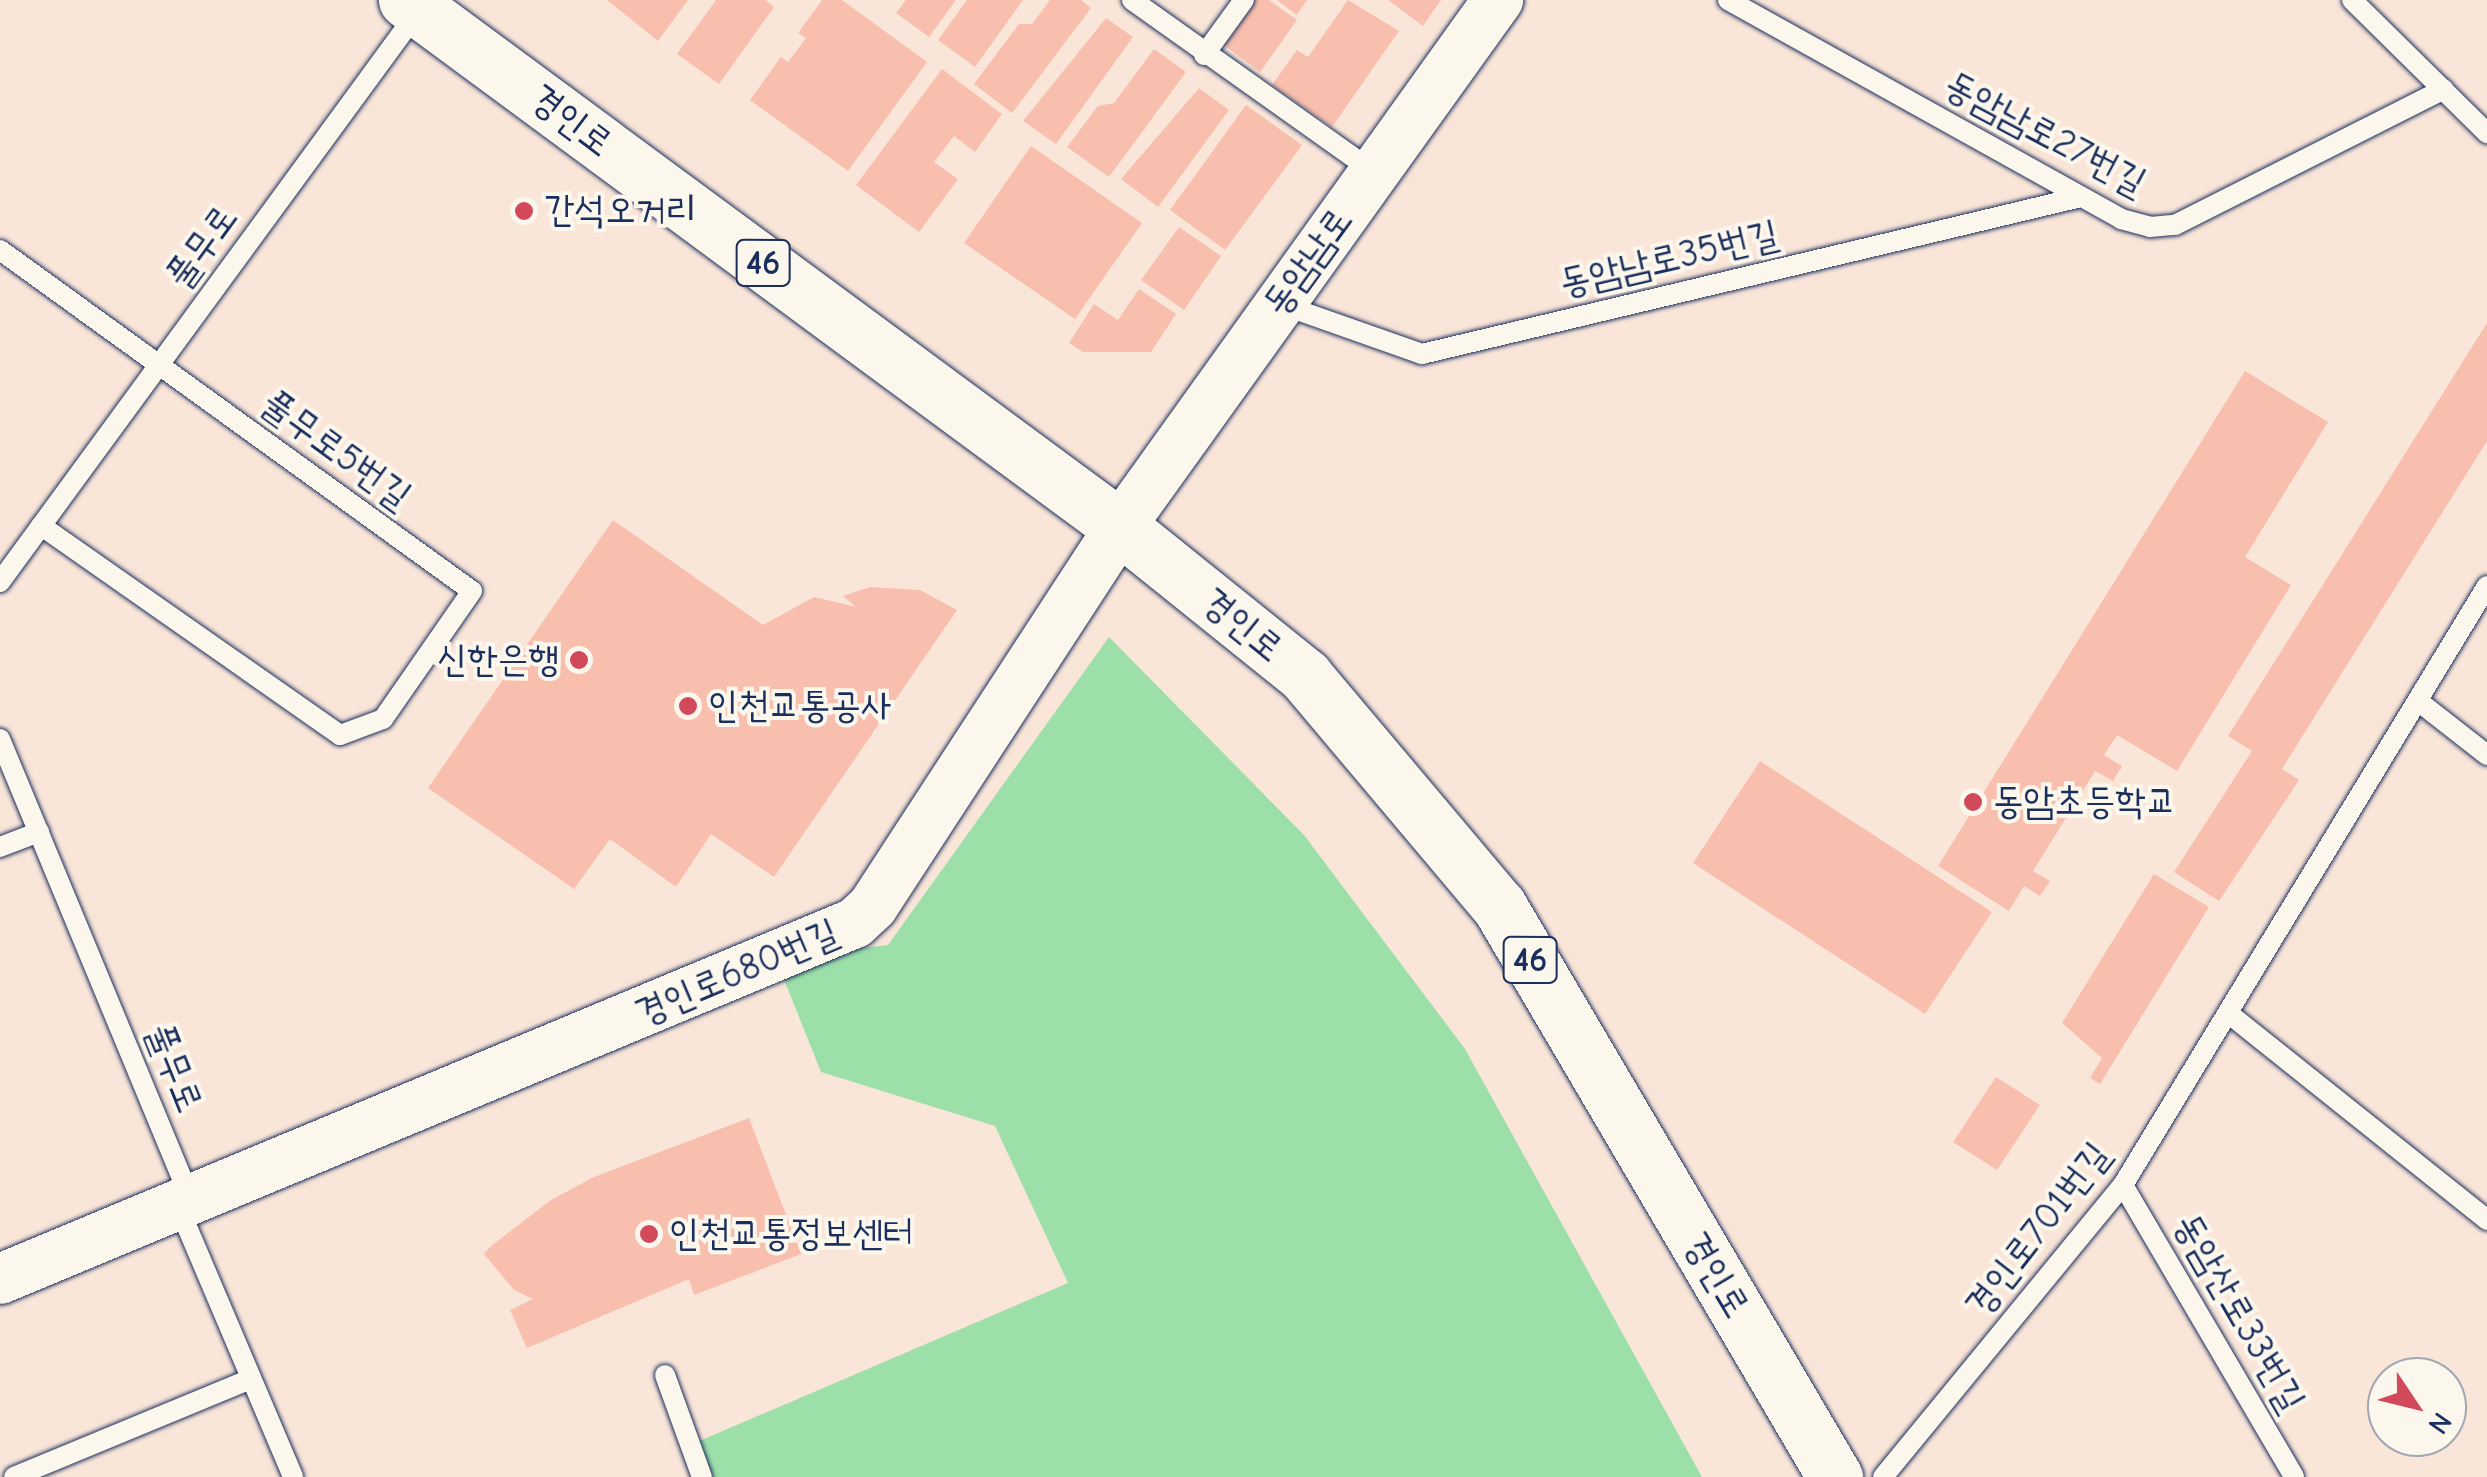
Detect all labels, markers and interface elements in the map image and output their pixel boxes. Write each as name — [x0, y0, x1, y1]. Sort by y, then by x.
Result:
street label: 동암남로27번길 — [1937, 62, 2153, 206]
street label: 경인로 — [521, 75, 621, 167]
place label: 간석오거리 — [544, 188, 697, 234]
street label: 풀무로 — [157, 196, 247, 298]
street label: 동암남로 — [1254, 199, 1362, 325]
marker: 간석오거리 — [513, 200, 535, 222]
street label: 동암남로35번길 — [1555, 212, 1783, 306]
road number: 46 — [736, 233, 790, 293]
street label: 풀무로5번길 — [252, 381, 420, 519]
street label: 경인로 — [1192, 578, 1292, 672]
place label: 신한은행 — [437, 637, 559, 683]
marker: 신한은행 — [568, 649, 590, 671]
place label: 인천교통공사 — [708, 683, 891, 729]
marker: 인천교통공사 — [677, 695, 699, 717]
place label: 동암초등학교 — [1993, 779, 2176, 825]
marker: 동암초등학교 — [1962, 791, 1984, 813]
street label: 경인로680번길 — [629, 910, 845, 1036]
road number: 46 — [1502, 930, 1558, 990]
street label: 풀무로 — [136, 1017, 212, 1119]
street label: 경인로701번길 — [1956, 1134, 2120, 1326]
street label: 동암산로33번길 — [2164, 1206, 2314, 1420]
place label: 인천교통정보센터 — [669, 1211, 914, 1257]
marker: 인천교통정보센터 — [638, 1223, 660, 1245]
street label: 경인로 — [1673, 1224, 1759, 1326]
north arrow — [2367, 1357, 2467, 1457]
text: N — [2422, 1406, 2458, 1440]

